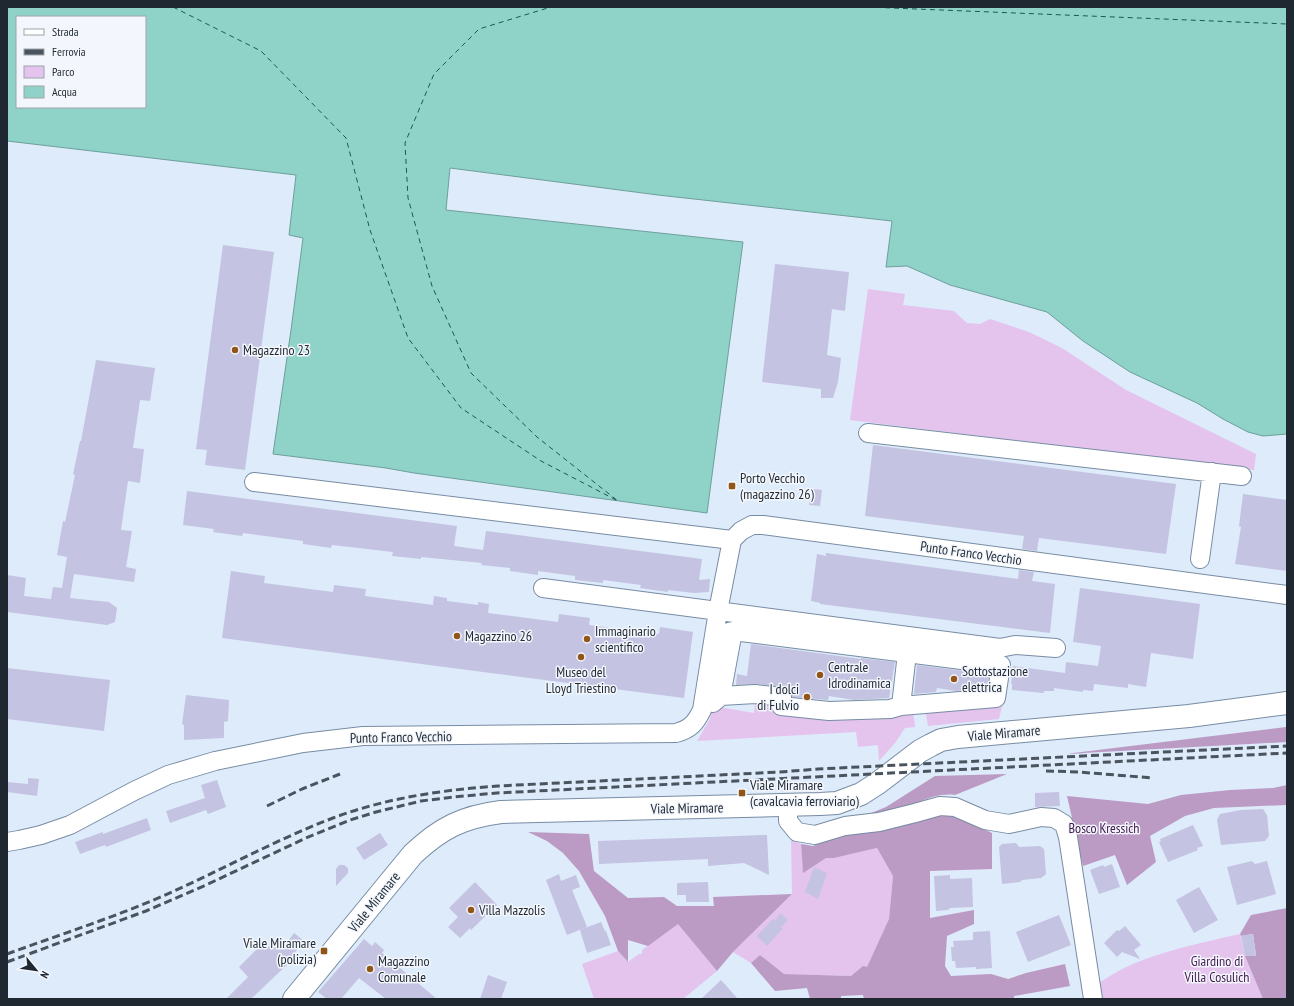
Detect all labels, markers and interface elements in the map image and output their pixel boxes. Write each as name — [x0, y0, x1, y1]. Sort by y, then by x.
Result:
legend — [16, 16, 146, 108]
text: Strada — [52, 24, 79, 39]
text: Ferrovia — [52, 44, 86, 59]
text: Parco — [52, 64, 74, 79]
text: Acqua — [52, 84, 77, 99]
place label: Magazzino 23 — [243, 341, 310, 359]
marker: Magazzino 23 — [230, 345, 240, 355]
place label: Porto Vecchio (magazzino 26) — [740, 469, 815, 503]
marker: Porto Vecchio (magazzino 26) — [727, 481, 737, 491]
street label: Punto Franco Vecchio — [919, 537, 1023, 569]
place label: Immaginario scientifico — [595, 622, 656, 656]
place label: Magazzino 26 — [465, 627, 532, 645]
marker: Magazzino 26 — [452, 631, 462, 641]
marker: Immaginario scientifico — [582, 634, 592, 644]
marker: Museo del Lloyd Triestino — [576, 652, 586, 662]
place label: Centrale Idrodinamica — [828, 658, 891, 692]
place label: Sottostazione elettrica — [962, 662, 1028, 696]
place label: Museo del Lloyd Triestino — [546, 663, 616, 697]
marker: Centrale Idrodinamica — [815, 670, 825, 680]
marker: Sottostazione elettrica — [949, 674, 959, 684]
place label: I dolci di Fulvio — [757, 680, 799, 714]
marker: I dolci di Fulvio — [802, 692, 812, 702]
street label: Viale Miramare — [966, 721, 1041, 745]
street label: Punto Franco Vecchio — [350, 727, 452, 747]
place label: Viale Miramare (cavalcavia ferroviario) — [749, 776, 860, 810]
marker: Viale Miramare (cavalcavia ferroviario) — [737, 788, 747, 798]
street label: Viale Miramare — [649, 798, 724, 818]
park label: Bosco Kressich — [1068, 819, 1140, 837]
street label: Viale Miramare — [343, 868, 404, 937]
place label: Villa Mazzolis — [478, 901, 545, 919]
marker: Villa Mazzolis — [466, 905, 476, 915]
place label: Viale Miramare (polizia) — [242, 934, 317, 968]
marker: Viale Miramare (polizia) — [319, 946, 329, 956]
north arrow — [16, 950, 56, 990]
place label: Magazzino Comunale — [378, 952, 429, 986]
park label: Giardino di Villa Cosulich — [1184, 952, 1249, 986]
marker: Magazzino Comunale — [365, 964, 375, 974]
text: N — [37, 969, 52, 981]

